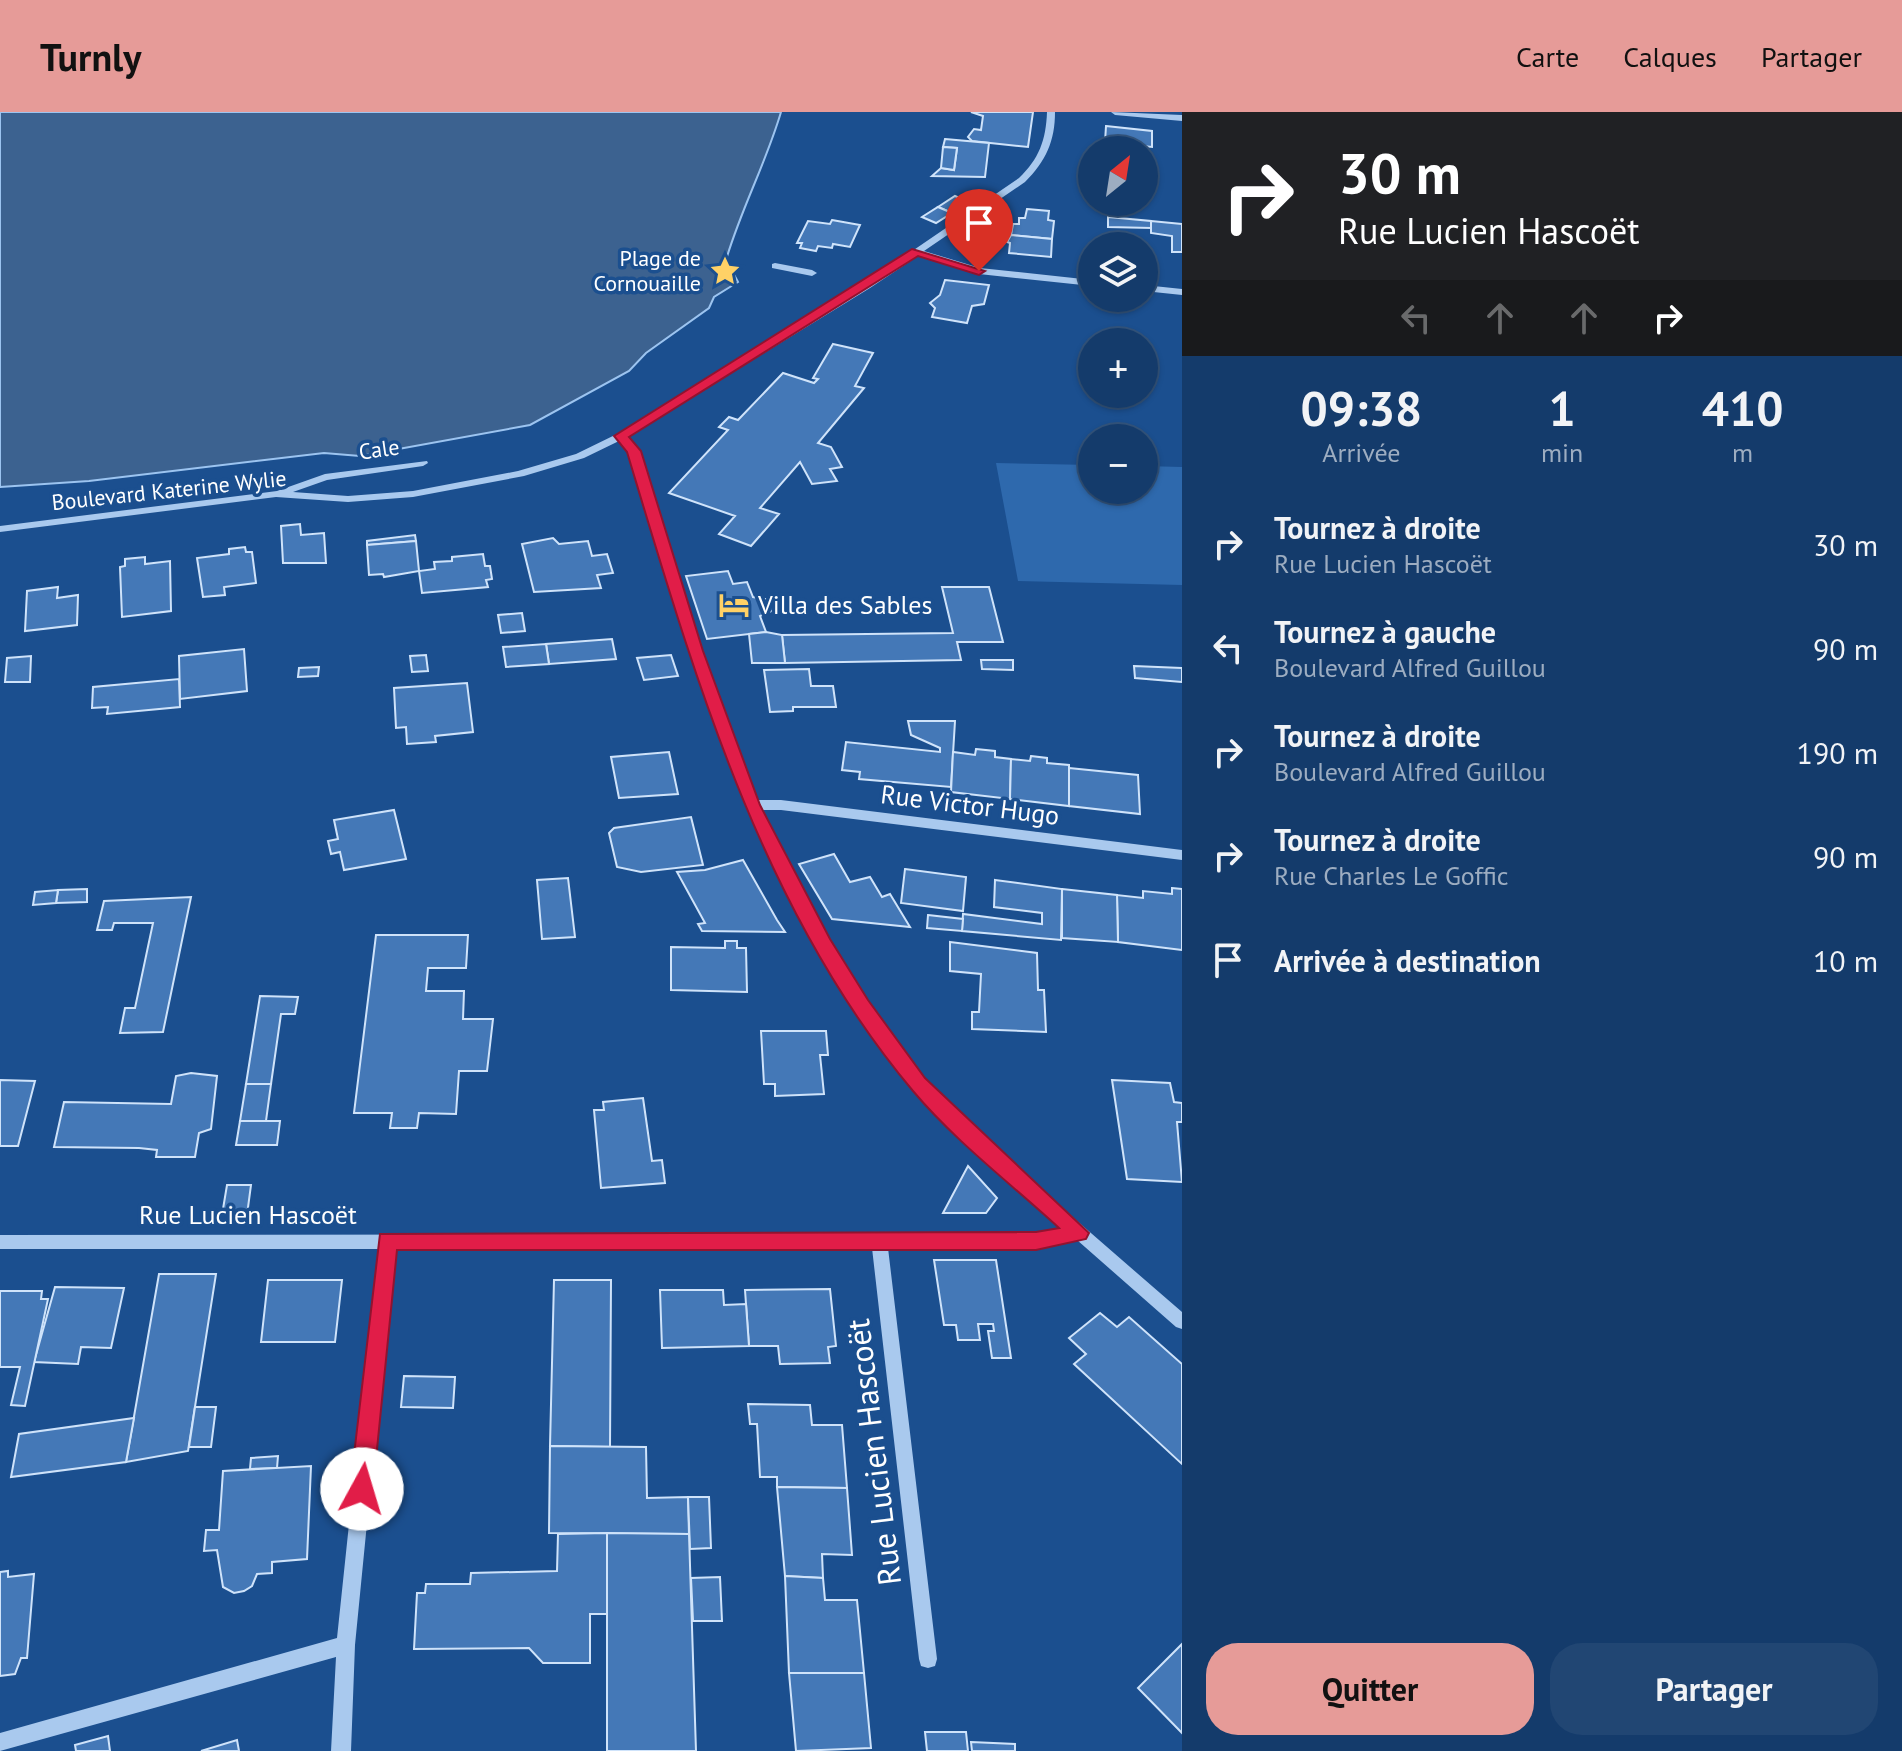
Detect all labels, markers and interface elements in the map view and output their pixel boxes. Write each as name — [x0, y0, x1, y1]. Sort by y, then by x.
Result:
text: Turnly — [40, 32, 141, 81]
text: Carte — [1516, 38, 1579, 75]
text: Calques — [1623, 38, 1717, 75]
text: Partager — [1761, 38, 1862, 75]
north arrow — [1078, 136, 1158, 216]
map controls — [1078, 136, 1158, 504]
text: 30 m — [1338, 137, 1461, 209]
icon: right — [1206, 144, 1310, 248]
pin — [945, 189, 1013, 271]
icon: arrive — [957, 201, 1001, 245]
text: Rue Lucien Hascoët — [1338, 207, 1640, 254]
button: layers — [1078, 232, 1158, 312]
place label: Plage de Cornouaille — [593, 244, 701, 297]
place icon: Plage de Cornouaille — [708, 254, 742, 288]
icon: left — [1394, 296, 1438, 340]
icon: ahead — [1478, 296, 1522, 340]
icon: ahead — [1562, 296, 1606, 340]
icon: right — [1646, 296, 1690, 340]
button: + — [1078, 328, 1158, 408]
text: 09:38 — [1301, 377, 1422, 439]
text: 1 — [1548, 377, 1576, 439]
text: 410 — [1702, 377, 1783, 439]
button: − — [1078, 424, 1158, 504]
street label: Cale — [357, 432, 401, 466]
text: Arrivée — [1322, 436, 1401, 469]
text: min — [1541, 436, 1583, 469]
text: m — [1732, 436, 1753, 469]
street label: Boulevard Katerine Wylie — [50, 464, 288, 516]
text: Tournez à droite — [1274, 508, 1481, 547]
icon: right — [1206, 522, 1250, 566]
text: 30 m — [1813, 525, 1878, 564]
text: Rue Lucien Hascoët — [1274, 547, 1492, 580]
hotel icon: Villa des Sables — [717, 588, 751, 622]
place label: Villa des Sables — [757, 588, 932, 621]
text: Tournez à gauche — [1274, 612, 1496, 651]
icon: left — [1206, 626, 1250, 670]
text: 90 m — [1813, 629, 1878, 668]
text: Boulevard Alfred Guillou — [1274, 651, 1546, 684]
text: Tournez à droite — [1274, 716, 1481, 755]
icon: right — [1206, 730, 1250, 774]
text: 190 m — [1797, 733, 1878, 772]
text: Boulevard Alfred Guillou — [1274, 755, 1546, 788]
street label: Rue Victor Hugo — [879, 777, 1061, 832]
text: Tournez à droite — [1274, 820, 1481, 859]
icon: right — [1206, 834, 1250, 878]
text: 90 m — [1813, 837, 1878, 876]
text: Rue Charles Le Goffic — [1274, 859, 1509, 892]
icon: arrive — [1206, 938, 1250, 982]
text: Arrivée à destination — [1274, 941, 1541, 980]
text: 10 m — [1813, 941, 1878, 980]
street label: Rue Lucien Hascoët — [139, 1198, 357, 1231]
street label: Rue Lucien Hascoët — [836, 1316, 910, 1588]
position arrow — [320, 1447, 404, 1531]
button: Quitter — [1206, 1643, 1534, 1735]
button: Partager — [1550, 1643, 1878, 1735]

